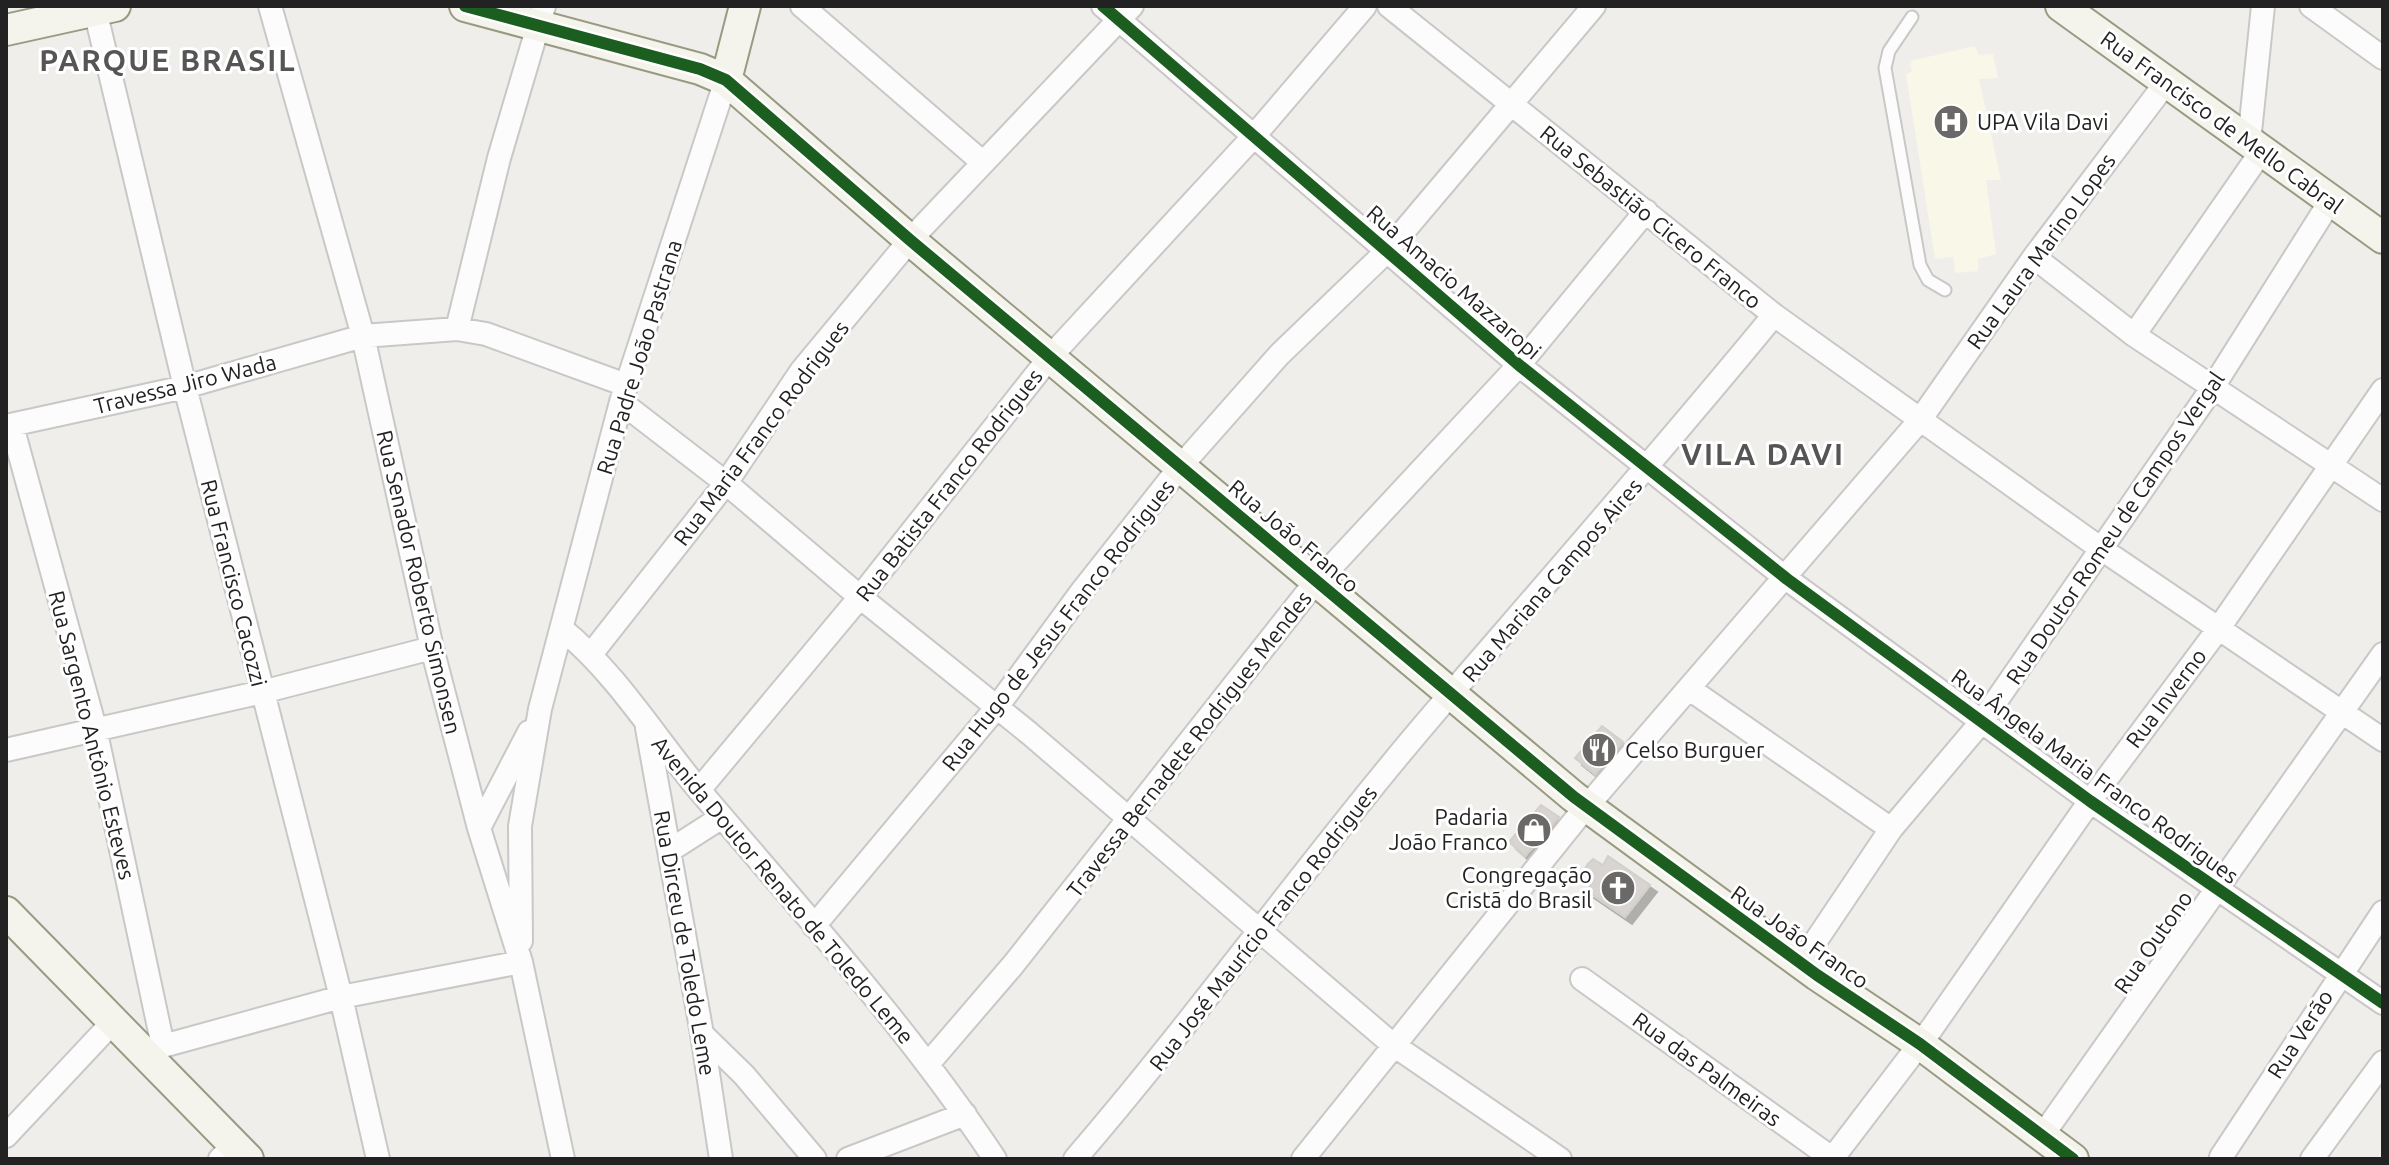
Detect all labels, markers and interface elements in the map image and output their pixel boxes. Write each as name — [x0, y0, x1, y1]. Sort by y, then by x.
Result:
street label: Rua Francisco de Mello Cabral — [2096, 25, 2348, 218]
district label: PARQUE BRASIL — [39, 43, 297, 77]
hospital icon: UPA Vila Davi — [1932, 103, 1970, 141]
place label: UPA Vila Davi — [1977, 109, 2109, 134]
street label: Rua Sebastião Cicero Franco — [1536, 120, 1767, 313]
street label: Rua Laura Marino Lopes — [1961, 148, 2120, 353]
street label: Rua Amacio Mazzaropi — [1362, 199, 1546, 364]
street label: Rua Padre João Pastrana — [591, 236, 686, 477]
street label: Rua Maria Franco Rodrigues — [668, 316, 853, 550]
street label: Travessa Jiro Wada — [91, 349, 279, 418]
street label: Rua Batista Franco Rodrigues — [850, 364, 1047, 606]
street label: Rua Doutor Romeu de Campos Vergal — [2000, 367, 2229, 689]
street label: Rua Senador Roberto Simonsen — [372, 427, 467, 736]
district label: VILA DAVI — [1681, 437, 1845, 471]
street label: Rua Mariana Campos Aires — [1457, 473, 1647, 686]
street label: Rua Hugo de Jesus Franco Rodrigues — [936, 474, 1179, 775]
street label: Rua João Franco — [1224, 474, 1364, 597]
street label: Rua Francisco Cacozzi — [197, 477, 272, 689]
street label: Travessa Bernadete Rodrigues Mendes — [1061, 586, 1316, 902]
street label: Rua Sargento Antônio Esteves — [44, 588, 141, 882]
street label: Rua Inverno — [2120, 643, 2211, 752]
street label: Rua Ângela Maria Franco Rodrigues — [1947, 662, 2244, 888]
street label: Avenida Doutor Renato de Toledo Leme — [647, 731, 919, 1048]
restaurant icon: Celso Burguer — [1580, 731, 1618, 769]
place label: Celso Burguer — [1625, 737, 1765, 762]
street label: Rua José Maurício Franco Rodrigues — [1144, 780, 1382, 1075]
place label: Padaria João Franco — [1389, 804, 1508, 854]
street label: Rua Dirceu de Toledo Leme — [650, 808, 721, 1078]
shop icon: Padaria João Franco — [1515, 811, 1553, 849]
place label: Congregação Cristã do Brasil — [1445, 862, 1592, 912]
church icon: Congregação Cristã do Brasil — [1599, 869, 1637, 907]
street label: Rua João Franco — [1727, 880, 1874, 993]
street label: Rua Outono — [2108, 886, 2197, 998]
street label: Rua Verão — [2262, 985, 2337, 1083]
street label: Rua das Palmeiras — [1628, 1006, 1786, 1131]

